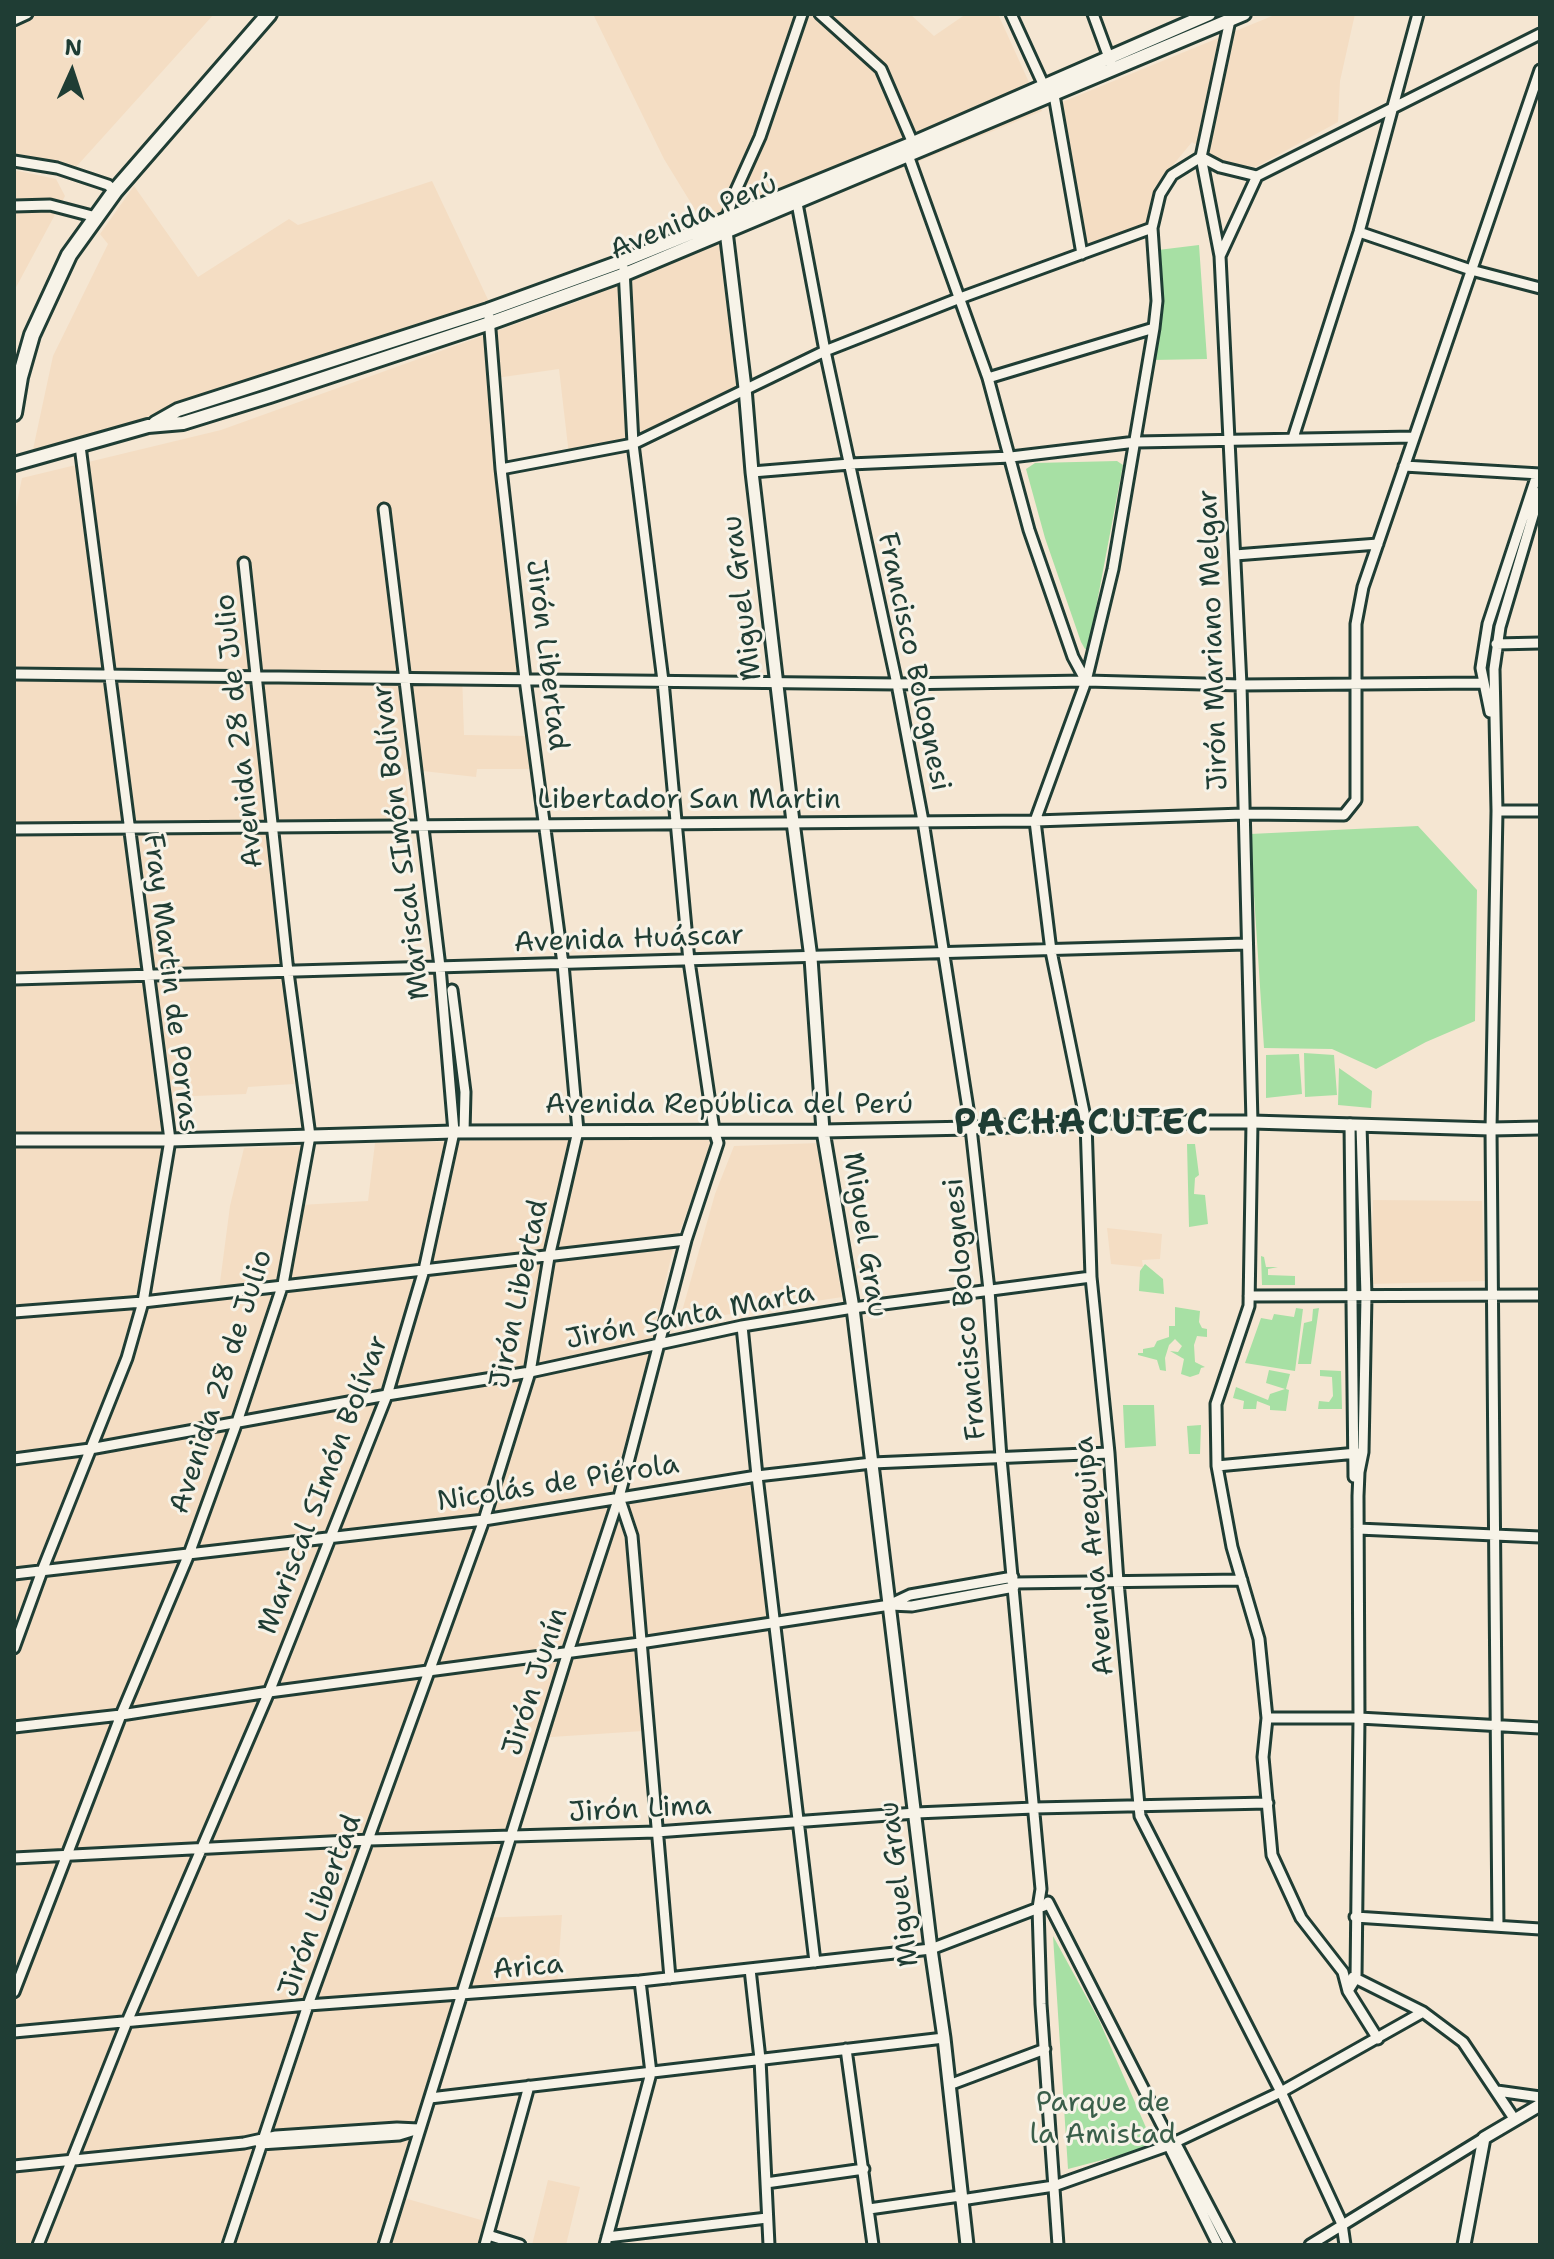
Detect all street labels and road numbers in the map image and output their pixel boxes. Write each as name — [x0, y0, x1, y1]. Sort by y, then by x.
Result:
street label: Avenida Perú — [605, 168, 783, 268]
street label: Jirón Mariano Melgar — [1192, 489, 1236, 791]
street label: Miguel Grau — [716, 513, 770, 683]
street label: Francisco Bolognesi — [869, 530, 957, 794]
street label: Jirón Libertad — [518, 558, 574, 752]
street label: Avenida 28 de Julio — [209, 592, 271, 870]
street label: Mariscal SImón Bolívar — [366, 682, 438, 1002]
street label: Libertador San Martin — [537, 784, 841, 818]
street label: Fray Martin de Porras — [135, 832, 205, 1134]
street label: Avenida Huáscar — [513, 919, 745, 961]
street label: Avenida República del Perú — [545, 1089, 913, 1123]
street label: Miguel Grau — [834, 1150, 894, 1320]
street label: Francisco Bolognesi — [938, 1176, 994, 1442]
street label: Jirón Libertad — [484, 1197, 556, 1391]
street label: Avenida 28 de Julio — [163, 1246, 281, 1518]
street label: Jirón Santa Marta — [563, 1276, 817, 1358]
street label: Mariscal SImón Bolívar — [251, 1331, 397, 1639]
street label: Avenida Arequipa — [1068, 1435, 1122, 1677]
street label: Nicolás de Piérola — [435, 1448, 681, 1520]
street label: Jirón Junín — [496, 1604, 576, 1760]
street label: Jirón Lima — [568, 1789, 712, 1831]
street label: Miguel Grau — [873, 1799, 927, 1969]
street label: Jirón Libertad — [272, 1810, 370, 2002]
street label: Arica — [491, 1948, 565, 1988]

